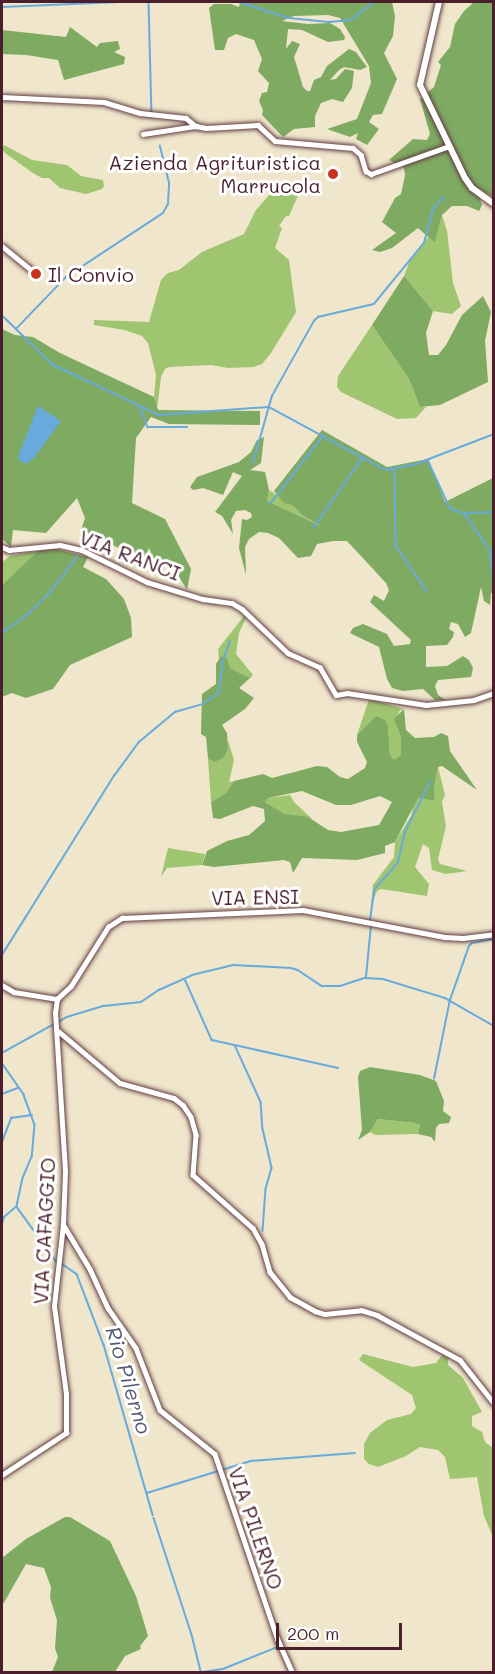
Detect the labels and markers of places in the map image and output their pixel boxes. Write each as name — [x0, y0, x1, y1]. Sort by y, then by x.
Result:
place label: Azienda Agrituristica Marrucola — [109, 150, 321, 197]
marker: Azienda Agrituristica Marrucola — [326, 167, 340, 181]
place label: Il Convio — [48, 262, 134, 286]
marker: Il Convio — [29, 267, 43, 281]

